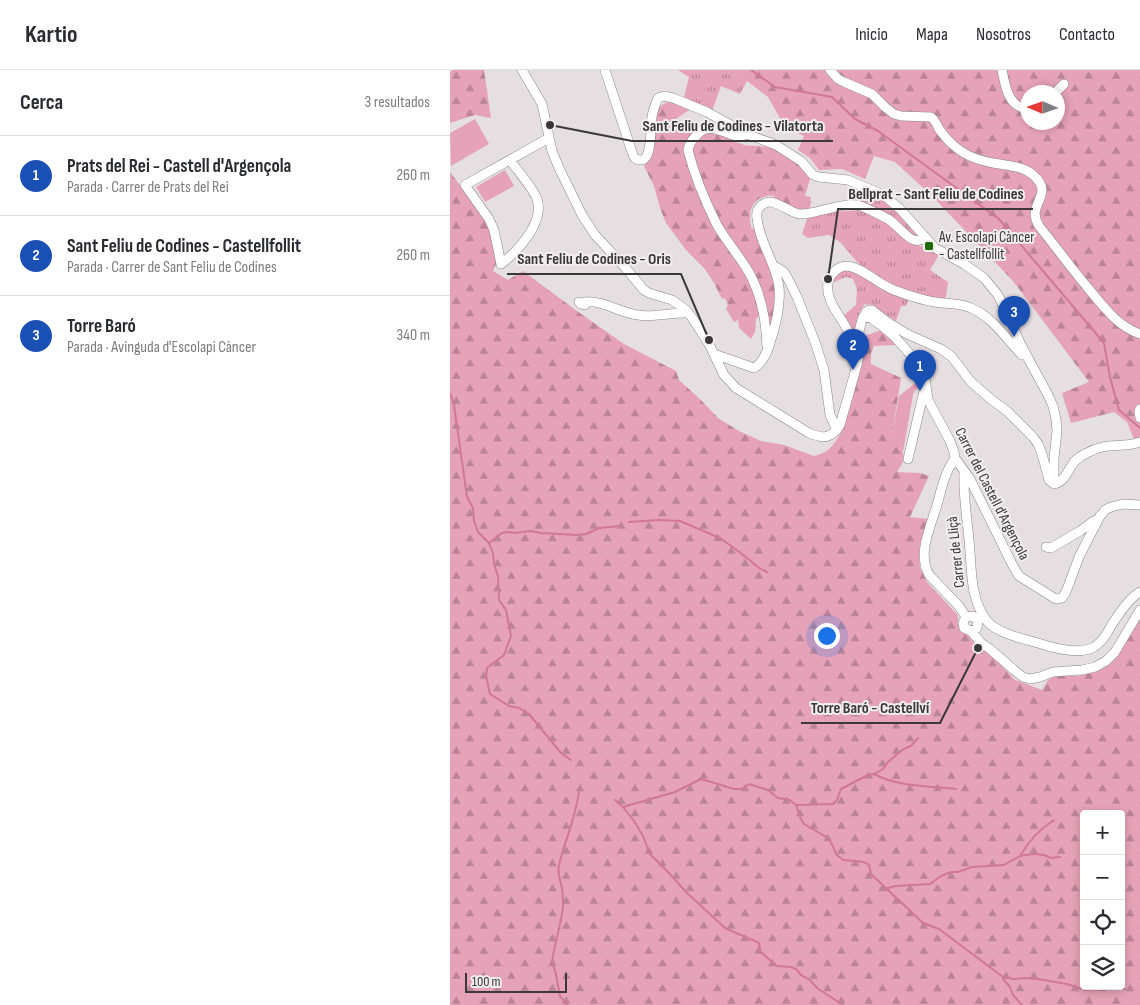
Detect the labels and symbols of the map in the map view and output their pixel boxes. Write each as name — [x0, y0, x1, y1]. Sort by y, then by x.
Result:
north arrow — [1020, 85, 1065, 130]
callout: Sant Feliu de Codines - Vilatorta — [632, 110, 833, 141]
text: Sant Feliu de Codines - Vilatorta — [643, 117, 823, 136]
callout: Bellprat - Sant Feliu de Codines — [838, 178, 1033, 209]
text: Bellprat - Sant Feliu de Codines — [848, 185, 1024, 204]
place label: Av. Escolapi Càncer - Castellfollit — [938, 228, 1035, 264]
marker: Av. Escolapi Càncer - Castellfollit — [923, 240, 935, 252]
callout: Sant Feliu de Codines - Oris — [507, 243, 681, 274]
text: Sant Feliu de Codines - Oris — [517, 250, 671, 269]
pin: 3 — [998, 296, 1030, 337]
pin: 2 — [837, 329, 869, 370]
pin: 1 — [904, 350, 936, 391]
street label: Carrer del Castell d'Argençola — [950, 425, 1034, 564]
street label: Carrer de Lliçà — [943, 515, 969, 589]
your location — [814, 623, 840, 649]
callout: Torre Baró - Castellví — [801, 692, 940, 723]
text: Torre Baró - Castellví — [811, 699, 930, 718]
scale bar — [465, 970, 568, 993]

